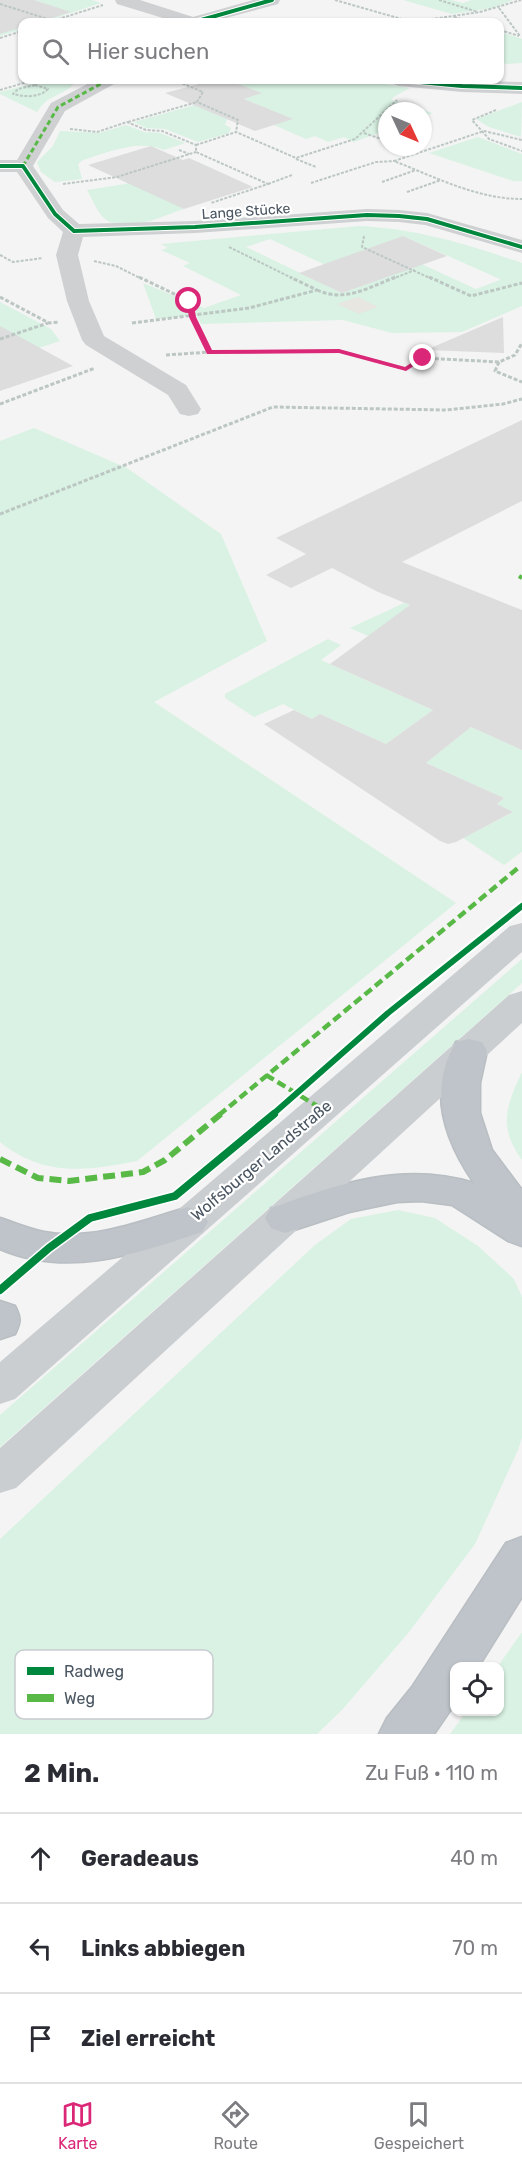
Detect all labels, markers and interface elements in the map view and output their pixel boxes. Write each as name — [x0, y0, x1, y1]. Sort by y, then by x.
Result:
search box — [18, 18, 504, 84]
icon: search — [39, 35, 72, 68]
text: Hier suchen — [87, 38, 209, 65]
north arrow — [378, 102, 432, 156]
street label: Lange Stücke — [201, 200, 291, 223]
route start — [175, 287, 201, 313]
route end — [409, 344, 435, 370]
street label: Wolfsburger Landstraße — [187, 1096, 336, 1225]
legend — [15, 1650, 213, 1719]
text: Radweg — [64, 1662, 124, 1681]
map controls — [450, 1662, 504, 1716]
button: locate — [450, 1662, 504, 1716]
text: Weg — [64, 1689, 95, 1708]
text: 2 Min. — [24, 1758, 100, 1789]
text: Zu Fuß · 110 m — [365, 1761, 498, 1785]
icon: ahead — [24, 1842, 57, 1875]
text: Geradeaus — [81, 1845, 199, 1872]
text: 40 m — [450, 1846, 498, 1870]
icon: left — [24, 1932, 57, 1965]
text: Links abbiegen — [81, 1935, 245, 1962]
text: 70 m — [452, 1936, 498, 1960]
icon: arrive — [24, 2022, 57, 2055]
text: Ziel erreicht — [81, 2025, 215, 2052]
tab: Karte — [58, 2098, 98, 2153]
tab: Route — [213, 2098, 258, 2153]
tab: Gespeichert — [374, 2098, 464, 2153]

